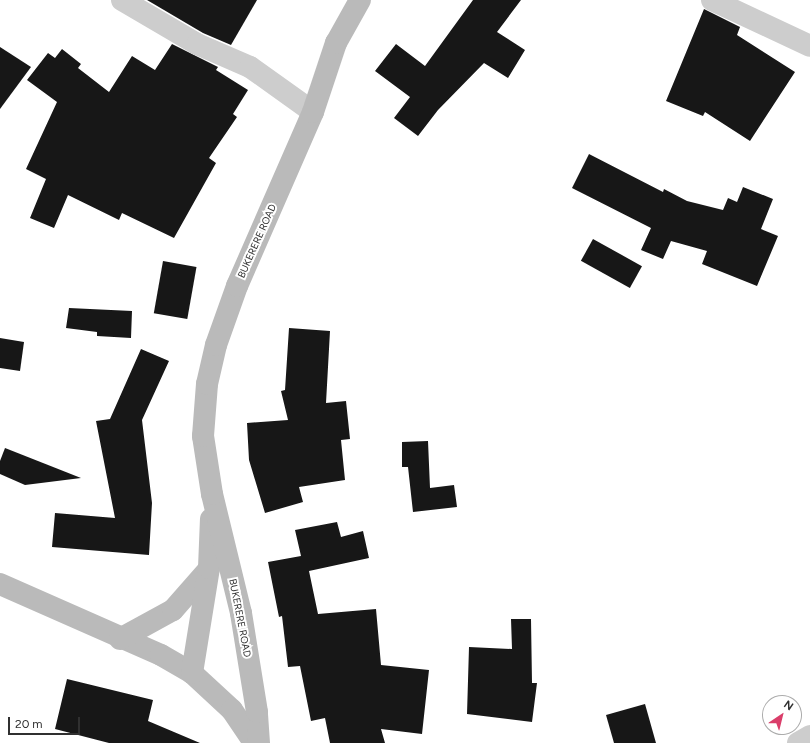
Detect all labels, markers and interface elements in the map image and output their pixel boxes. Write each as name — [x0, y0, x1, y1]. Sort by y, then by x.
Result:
street label: BUKERERE ROAD — [235, 202, 279, 280]
street label: BUKERERE ROAD — [227, 578, 253, 658]
north arrow — [762, 695, 802, 735]
text: N — [781, 698, 796, 713]
scale bar — [10, 709, 82, 735]
text: 20 m — [15, 717, 43, 731]

